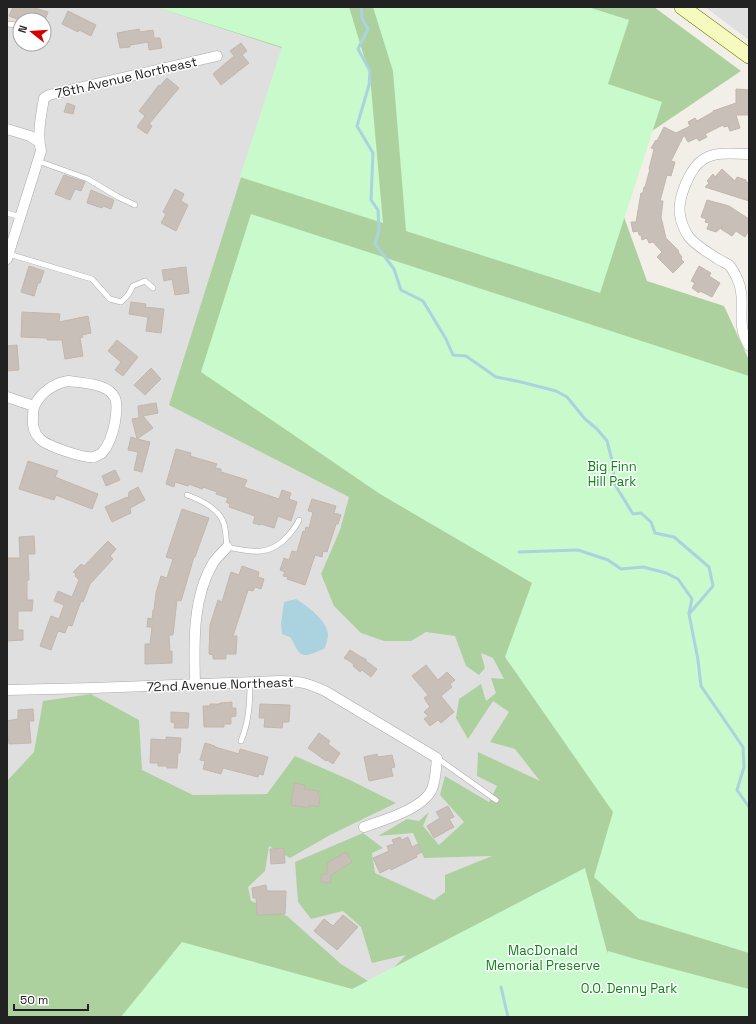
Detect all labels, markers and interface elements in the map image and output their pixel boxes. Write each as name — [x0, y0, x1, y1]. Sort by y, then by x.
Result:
north arrow — [12, 12, 52, 52]
text: N — [15, 24, 30, 35]
street label: 76th Avenue Northeast — [54, 53, 199, 102]
park label: Big Finn Hill Park — [587, 458, 637, 490]
street label: 72nd Avenue Northeast — [146, 673, 294, 696]
park label: MacDonald Memorial Preserve — [486, 942, 600, 974]
park label: O.O. Denny Park — [581, 980, 677, 997]
scale bar — [14, 986, 88, 1012]
text: 50 m — [20, 992, 48, 1008]

